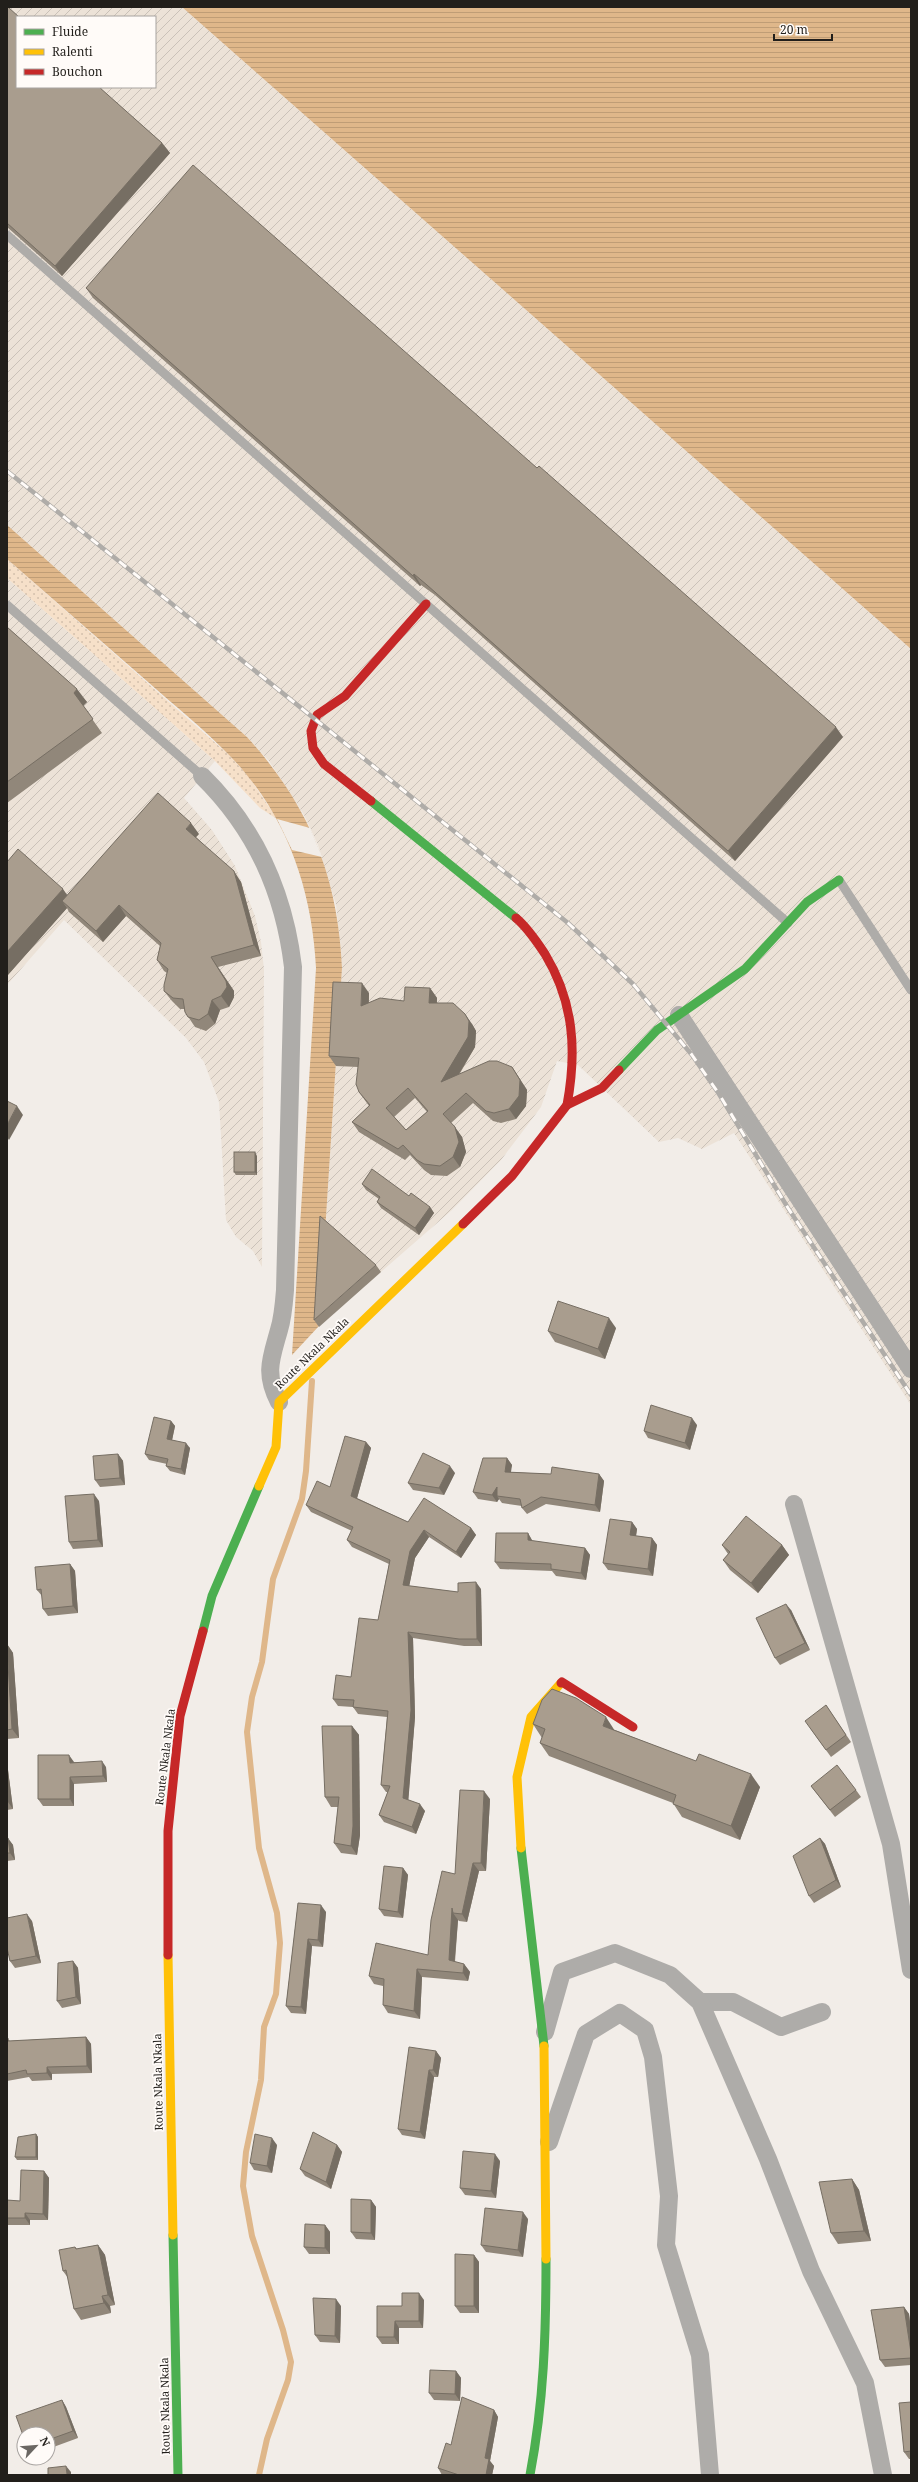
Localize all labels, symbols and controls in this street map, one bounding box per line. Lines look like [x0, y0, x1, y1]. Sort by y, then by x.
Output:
legend [16, 16, 156, 88]
scale bar [774, 16, 832, 42]
text: 20 m [780, 21, 808, 38]
text: Fluide [52, 23, 88, 40]
text: Ralenti [52, 43, 93, 60]
text: Bouchon [52, 63, 103, 80]
street label: Route Nkala Nkala [271, 1313, 352, 1392]
street label: Route Nkala Nkala [151, 1708, 178, 1806]
street label: Route Nkala Nkala [149, 2033, 166, 2131]
street label: Route Nkala Nkala [156, 2357, 173, 2455]
north arrow [16, 2426, 56, 2466]
text: N [37, 2434, 54, 2449]

